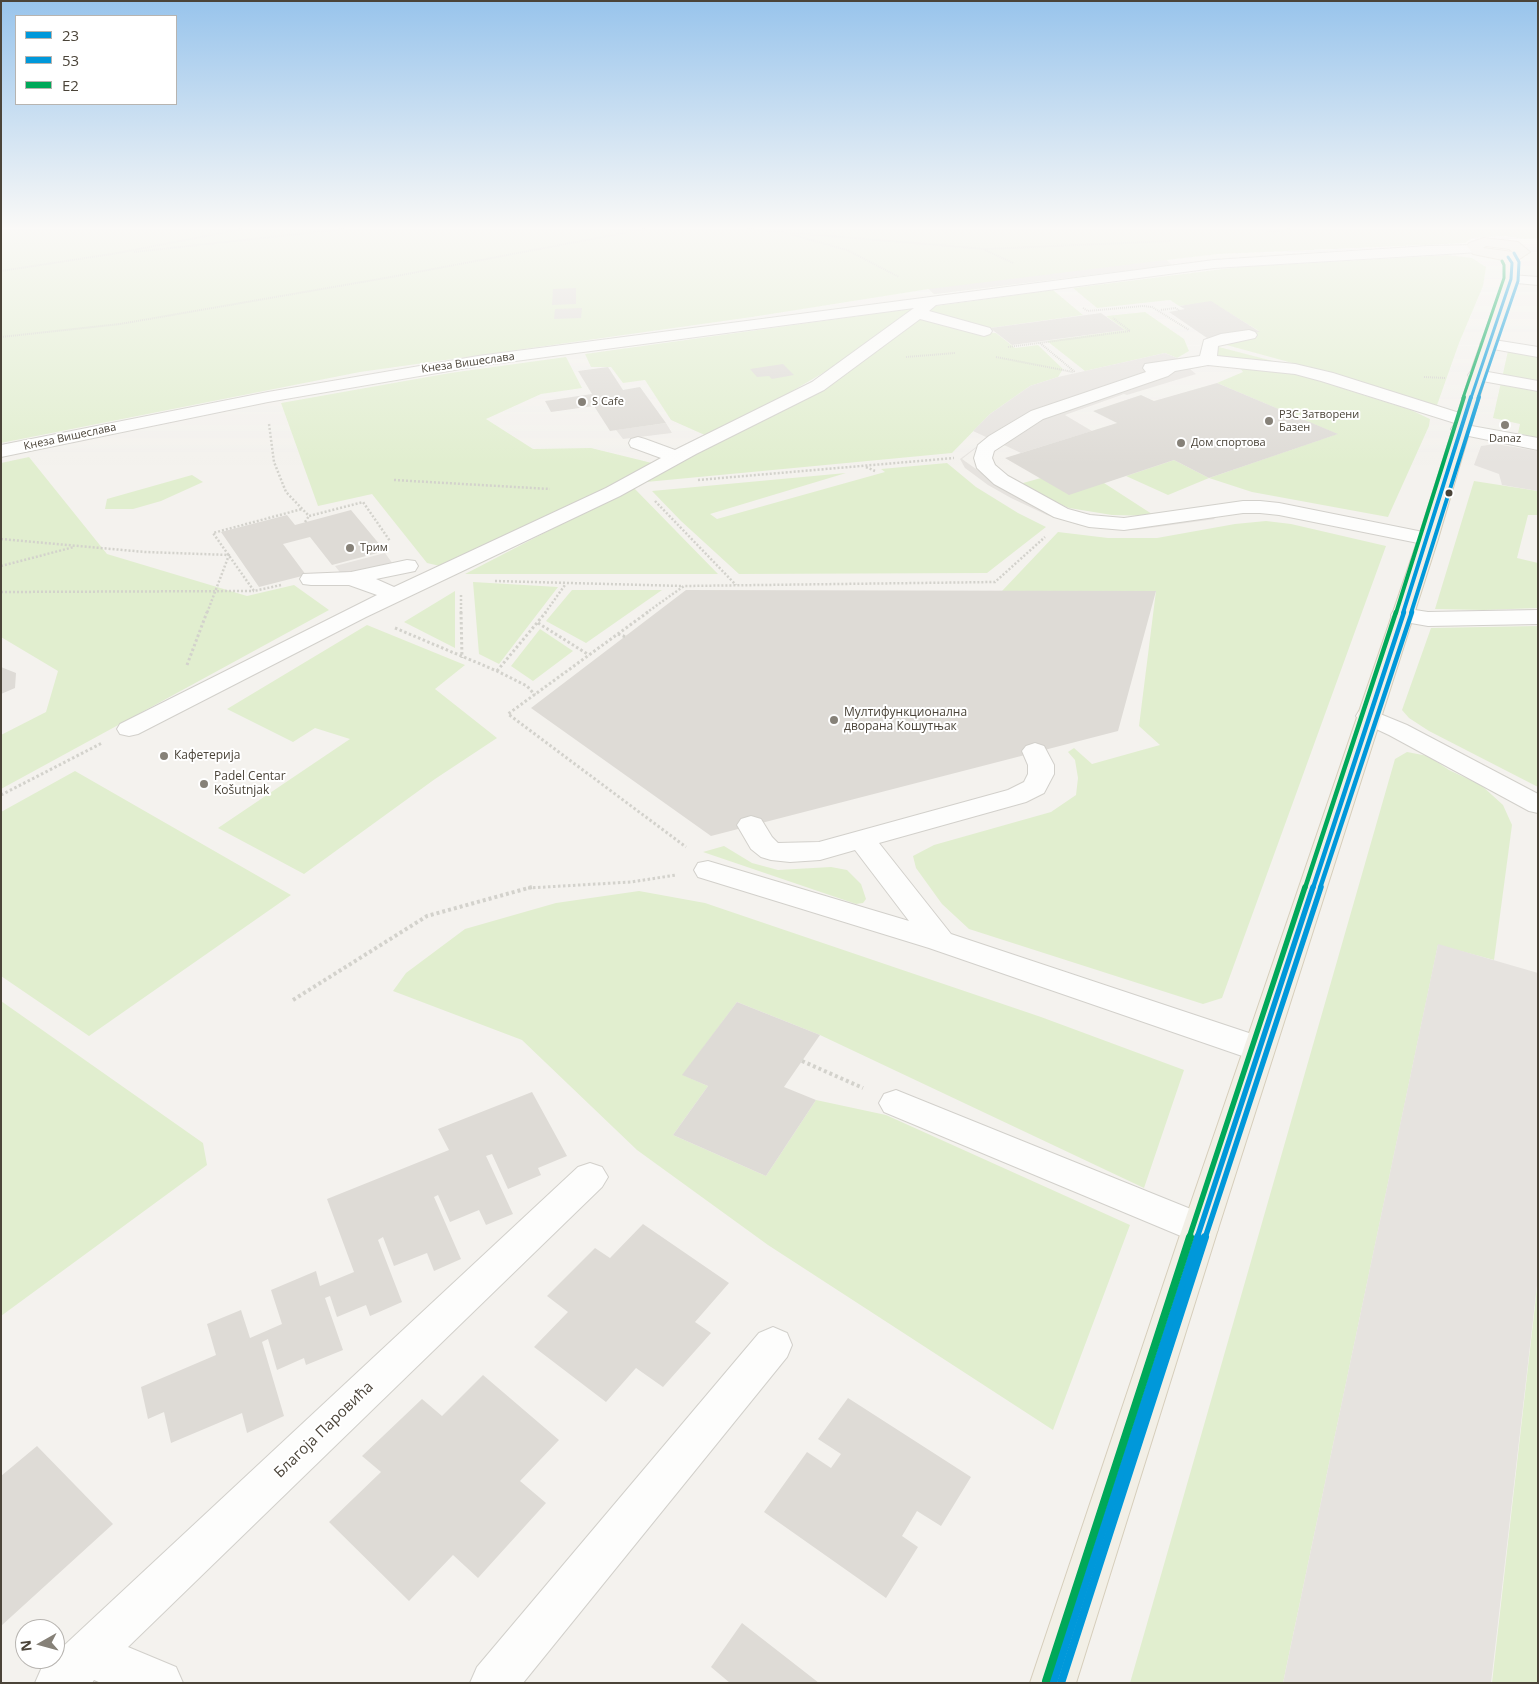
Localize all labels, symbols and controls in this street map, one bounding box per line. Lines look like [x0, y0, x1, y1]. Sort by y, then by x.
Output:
legend [15, 15, 178, 105]
text: 23 [62, 25, 79, 45]
text: 53 [62, 50, 79, 70]
text: E2 [62, 75, 79, 95]
street label: Кнеза Вишеслава [420, 350, 516, 376]
place label: S Cafe [592, 395, 624, 409]
marker: S Cafe [576, 396, 588, 408]
place label: РЗС Затворени Базен [1279, 408, 1359, 434]
marker: РЗС Затворени Базен [1263, 415, 1275, 427]
marker: Danaz [1499, 419, 1511, 431]
street label: Кнеза Вишеслава [23, 421, 117, 453]
place label: Danaz [1489, 432, 1521, 446]
place label: Дом спортова [1191, 436, 1266, 450]
marker: Дом спортова [1175, 437, 1187, 449]
unlabelled marker [1444, 488, 1454, 498]
place label: Трим [360, 541, 388, 555]
marker: Трим [344, 542, 356, 554]
place label: Мултифункционална дворана Кошутњак [844, 706, 967, 734]
marker: Мултифункционална дворана Кошутњак [828, 714, 840, 726]
place label: Кафетерија [174, 749, 240, 763]
marker: Кафетерија [158, 750, 170, 762]
place label: Padel Centar Košutnjak [214, 770, 286, 798]
marker: Padel Centar Košutnjak [198, 778, 210, 790]
street label: Благоја Паровића [271, 1378, 377, 1482]
north arrow [15, 1619, 65, 1669]
text: N [15, 1639, 36, 1653]

